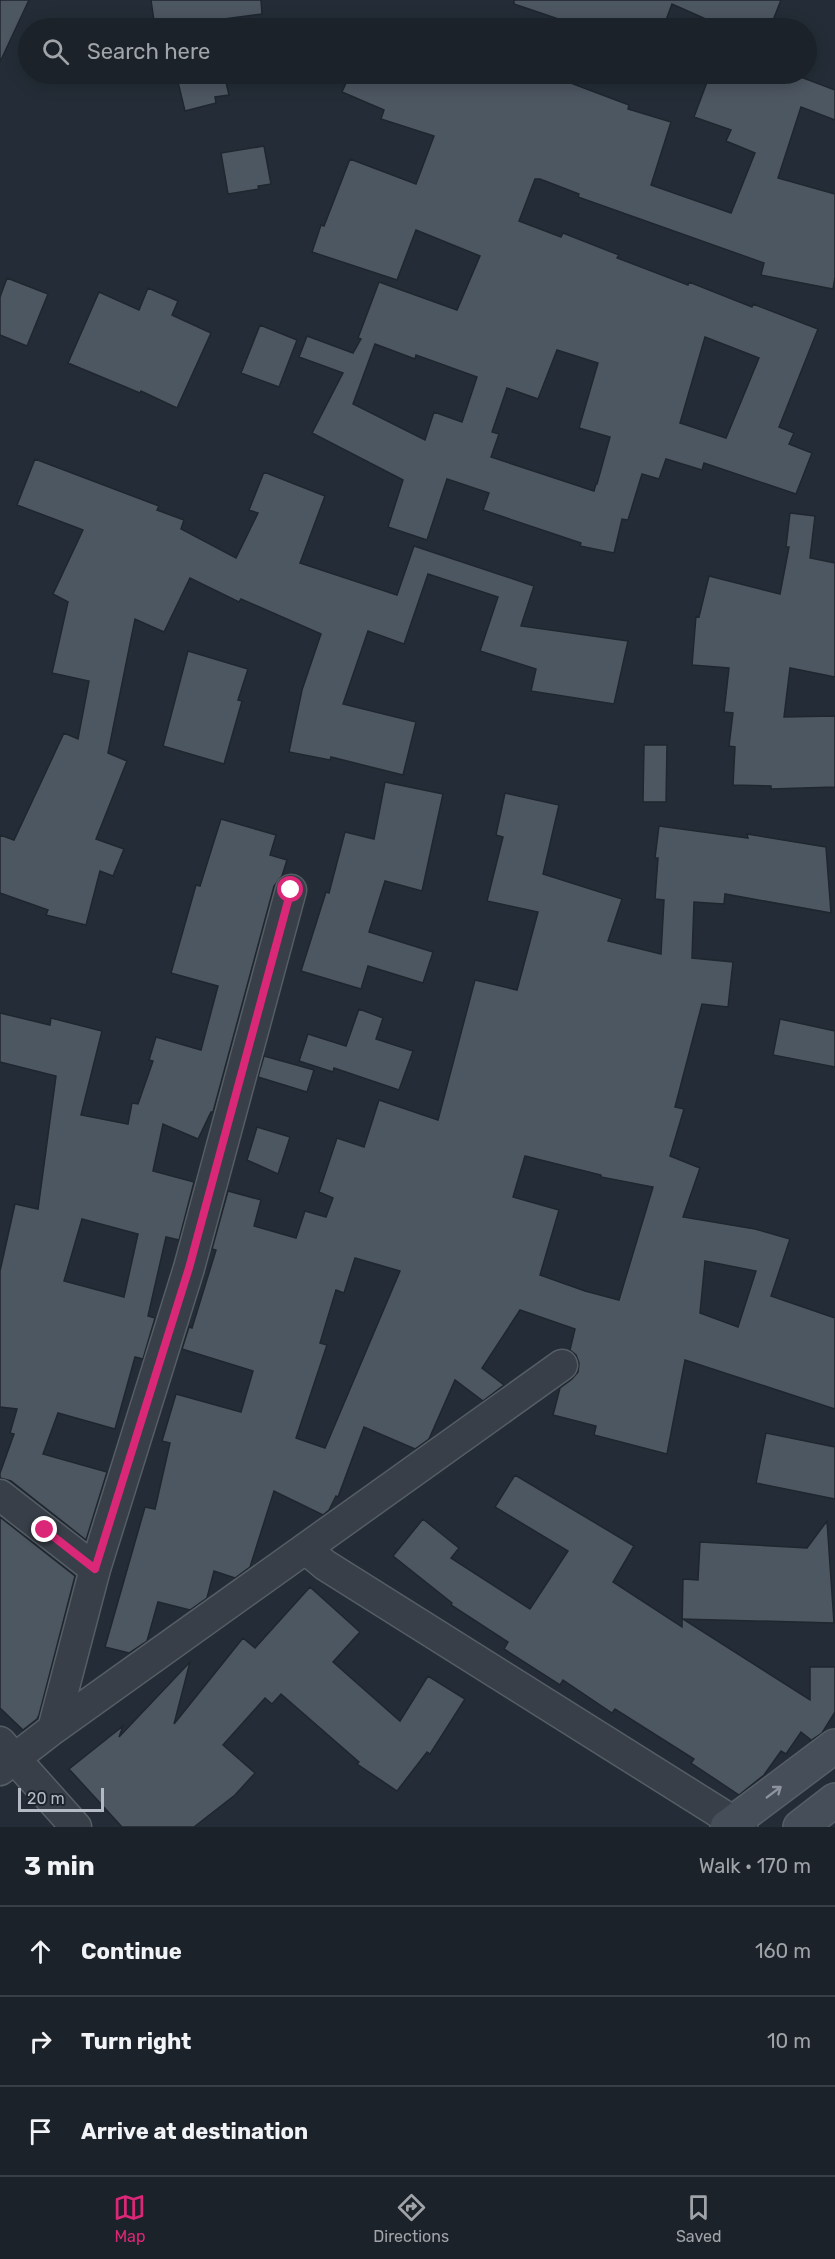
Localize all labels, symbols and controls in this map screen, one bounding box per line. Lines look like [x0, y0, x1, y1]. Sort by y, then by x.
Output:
search box [18, 18, 817, 84]
icon: search [39, 35, 72, 68]
text: Search here [87, 38, 210, 65]
route start [277, 876, 303, 902]
route end [31, 1516, 57, 1542]
scale bar [18, 1785, 104, 1812]
one-way arrow [766, 1786, 782, 1798]
text: 20 m [27, 1789, 65, 1808]
text: 3 min [24, 1851, 95, 1882]
text: Walk · 170 m [699, 1854, 811, 1878]
icon: ahead [24, 1935, 57, 1968]
text: Continue [81, 1938, 182, 1965]
text: 160 m [755, 1939, 811, 1963]
icon: right [24, 2025, 57, 2058]
text: Turn right [81, 2028, 191, 2055]
text: 10 m [767, 2029, 811, 2053]
icon: arrive [24, 2115, 57, 2148]
text: Arrive at destination [81, 2118, 308, 2145]
tab: Map [113, 2191, 146, 2246]
tab: Directions [373, 2191, 449, 2246]
tab: Saved [676, 2191, 722, 2246]

